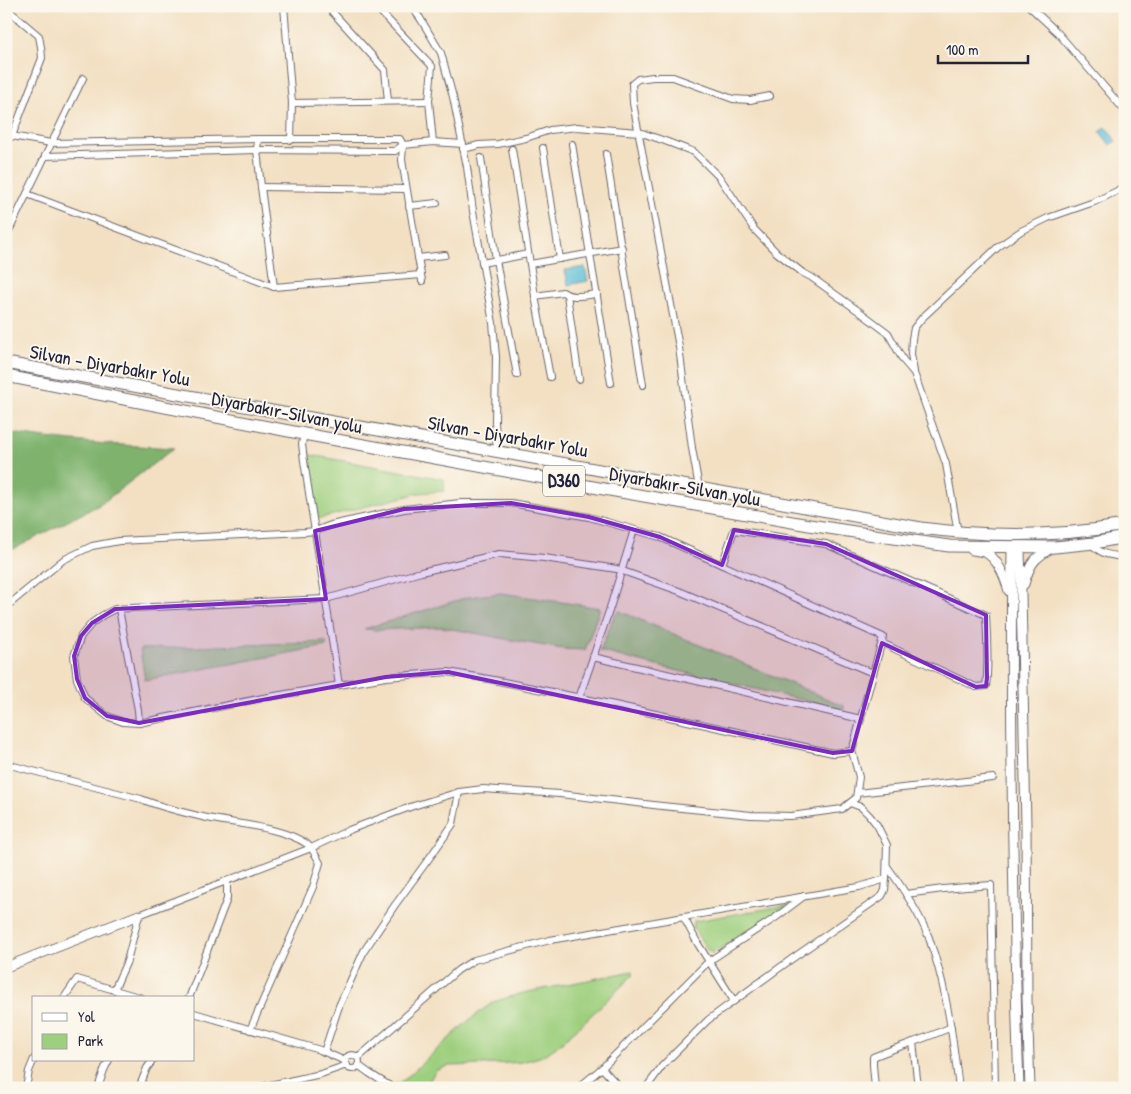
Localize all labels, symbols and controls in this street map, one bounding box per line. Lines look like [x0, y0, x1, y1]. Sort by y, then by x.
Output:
scale bar [938, 32, 1028, 64]
text: 100 m [946, 39, 979, 60]
street label: Silvan - Diyarbakır Yolu [28, 338, 192, 392]
street label: Diyarbakır-Silvan yolu [209, 385, 365, 439]
street label: Silvan - Diyarbakır Yolu [426, 409, 590, 463]
street label: Diyarbakır-Silvan yolu [607, 460, 763, 512]
road number: D360 [543, 466, 585, 496]
legend [32, 996, 195, 1062]
text: Yol [78, 1006, 95, 1027]
text: Park [78, 1030, 103, 1051]

